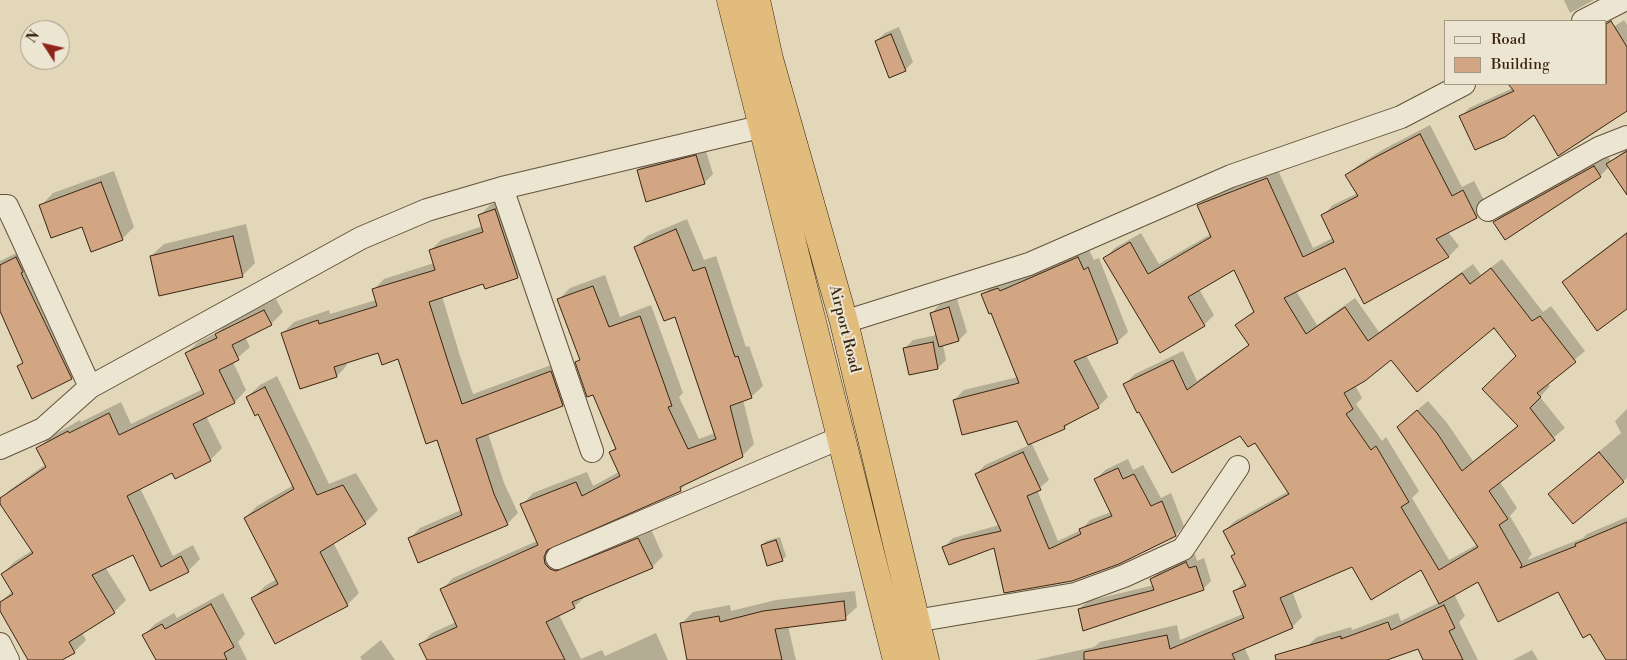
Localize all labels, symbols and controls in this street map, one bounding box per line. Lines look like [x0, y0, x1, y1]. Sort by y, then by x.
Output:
north arrow [20, 20, 70, 70]
legend [1444, 20, 1607, 85]
text: N [23, 27, 44, 47]
text: Road [1491, 30, 1526, 49]
text: Building [1491, 55, 1550, 74]
street label: Airport Road [824, 283, 864, 375]

